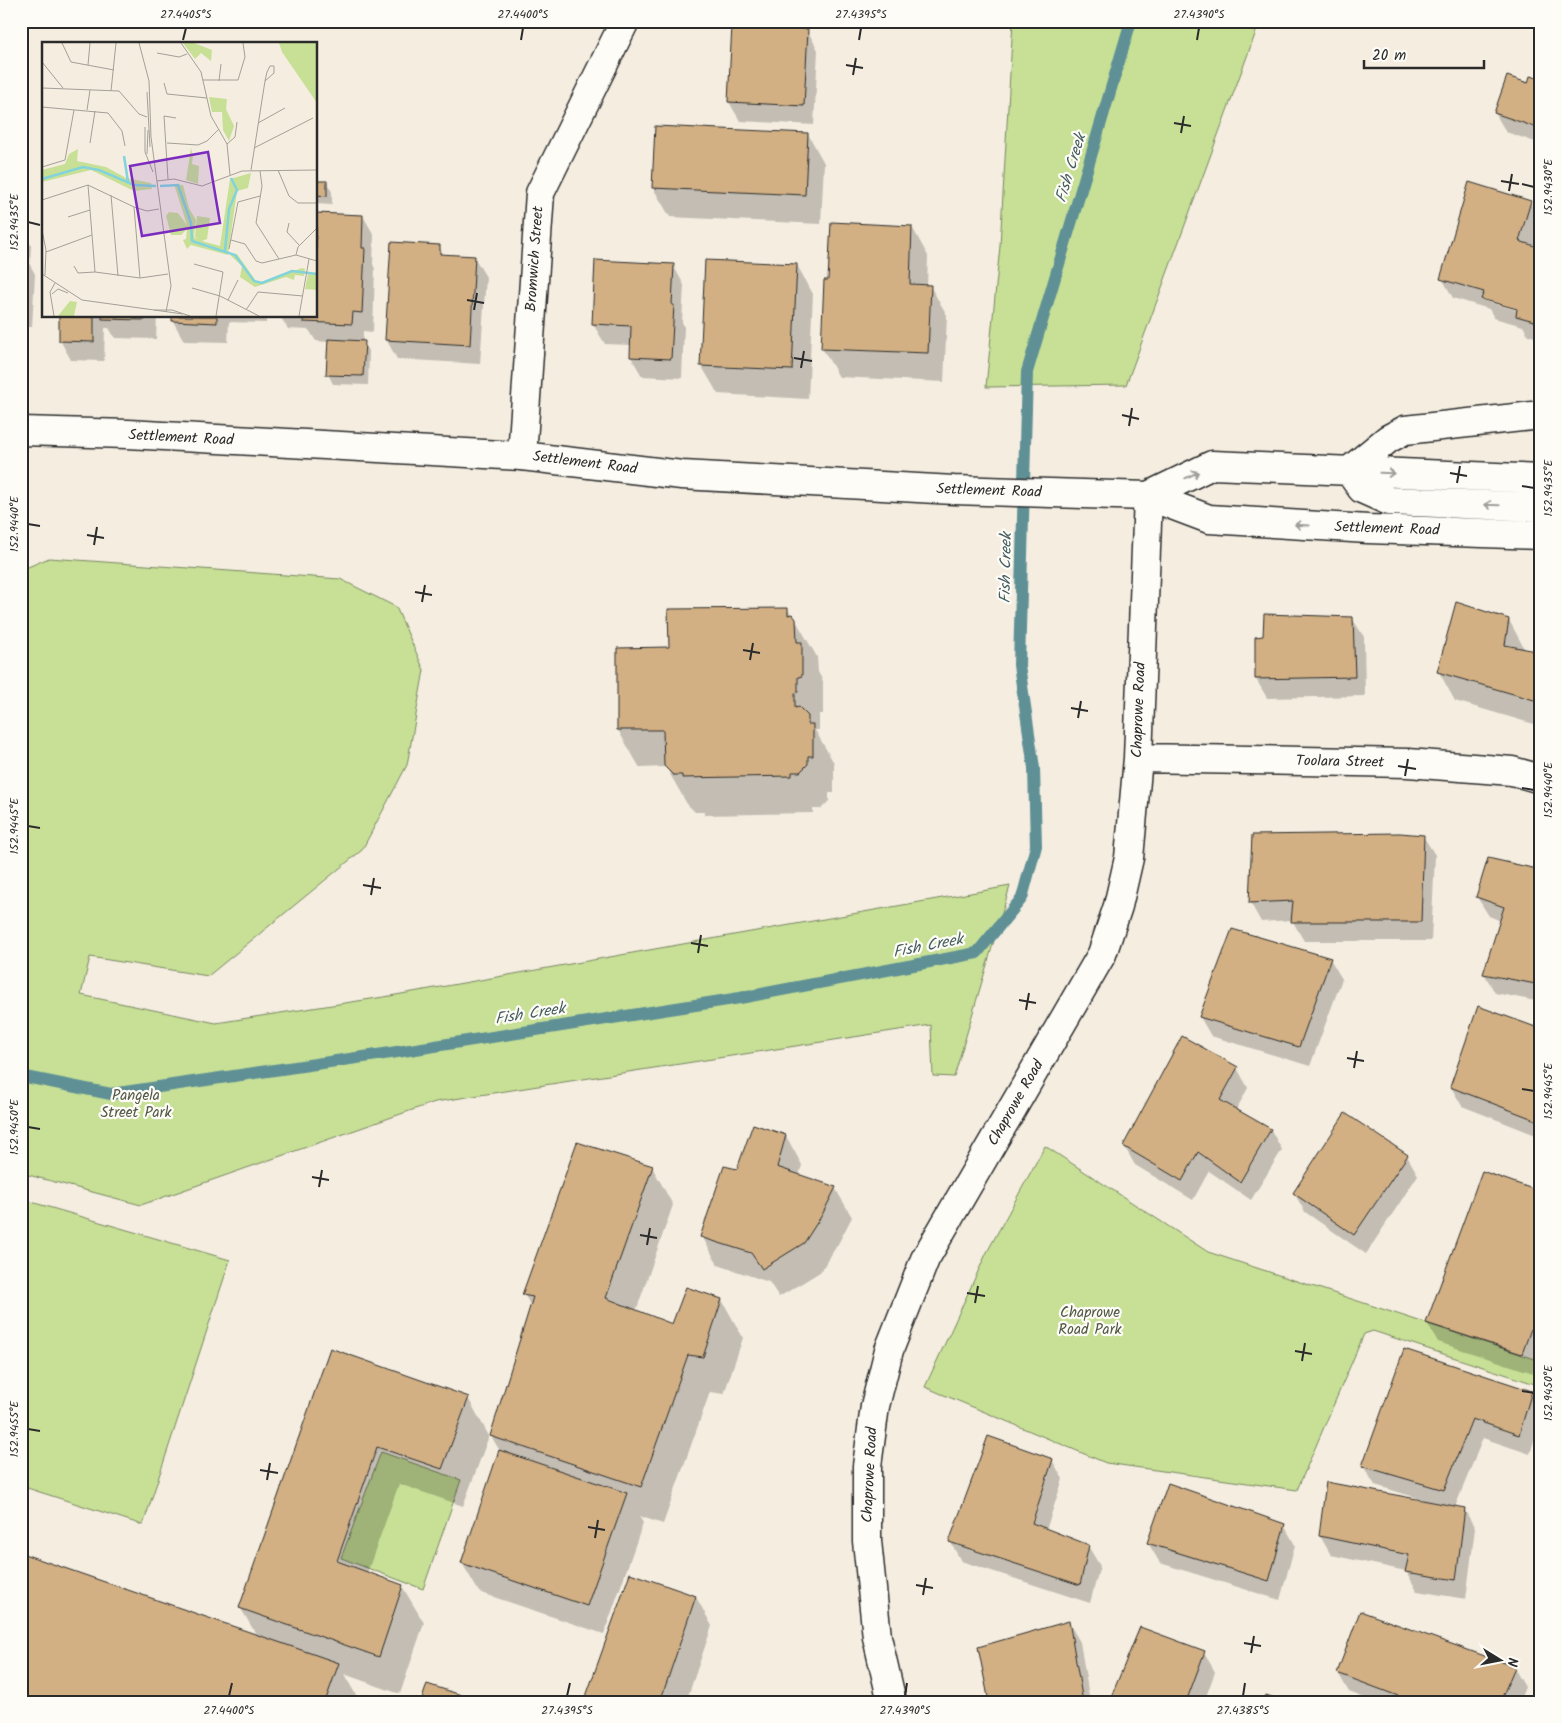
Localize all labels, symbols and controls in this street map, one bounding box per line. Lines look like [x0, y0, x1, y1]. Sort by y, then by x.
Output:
text: 27.4405°S [160, 5, 212, 24]
text: 27.4400°S [497, 5, 549, 24]
text: 27.4395°S [835, 5, 887, 24]
text: 27.4390°S [1173, 5, 1225, 24]
scale bar [1364, 38, 1484, 70]
inset map [42, 42, 318, 318]
text: 20 m [1372, 44, 1406, 68]
water label: Fish Creek [1049, 128, 1094, 205]
text: 152.9430°E [1539, 158, 1558, 215]
text: 152.9435°E [5, 193, 24, 250]
street label: Bromwich Street [519, 205, 551, 313]
street label: Settlement Road [128, 423, 235, 453]
street label: Settlement Road [531, 445, 639, 481]
text: 152.9435°E [1539, 459, 1558, 516]
one-way arrow [1379, 468, 1395, 477]
one-way arrow [1184, 470, 1199, 479]
street label: Settlement Road [936, 477, 1043, 505]
text: 152.9440°E [5, 495, 24, 552]
one-way arrow [1484, 500, 1500, 510]
street label: Settlement Road [1334, 515, 1441, 543]
one-way arrow [1294, 520, 1310, 530]
water label: Fish Creek [993, 530, 1019, 604]
street label: Chaprowe Road [1125, 661, 1153, 758]
street label: Toolara Street [1296, 749, 1385, 775]
text: 152.9440°E [1539, 761, 1558, 818]
text: 152.9445°E [5, 797, 24, 854]
water label: Fish Creek [891, 927, 968, 965]
water label: Fish Creek [493, 996, 569, 1032]
street label: Chaprowe Road [982, 1055, 1051, 1151]
text: 152.9445°E [1539, 1062, 1558, 1119]
park label: Pangela Street Park [100, 1084, 173, 1125]
text: 152.9450°E [5, 1098, 24, 1155]
park label: Chaprowe Road Park [1058, 1301, 1123, 1342]
text: 152.9450°E [1539, 1364, 1558, 1421]
text: 152.9455°E [5, 1400, 24, 1457]
street label: Chaprowe Road [856, 1426, 885, 1524]
north arrow [1474, 1636, 1524, 1686]
text: N [1500, 1656, 1523, 1669]
text: 27.4400°S [203, 1701, 255, 1720]
text: 27.4395°S [541, 1701, 593, 1720]
text: 27.4390°S [879, 1701, 931, 1720]
text: 27.4385°S [1217, 1701, 1270, 1720]

